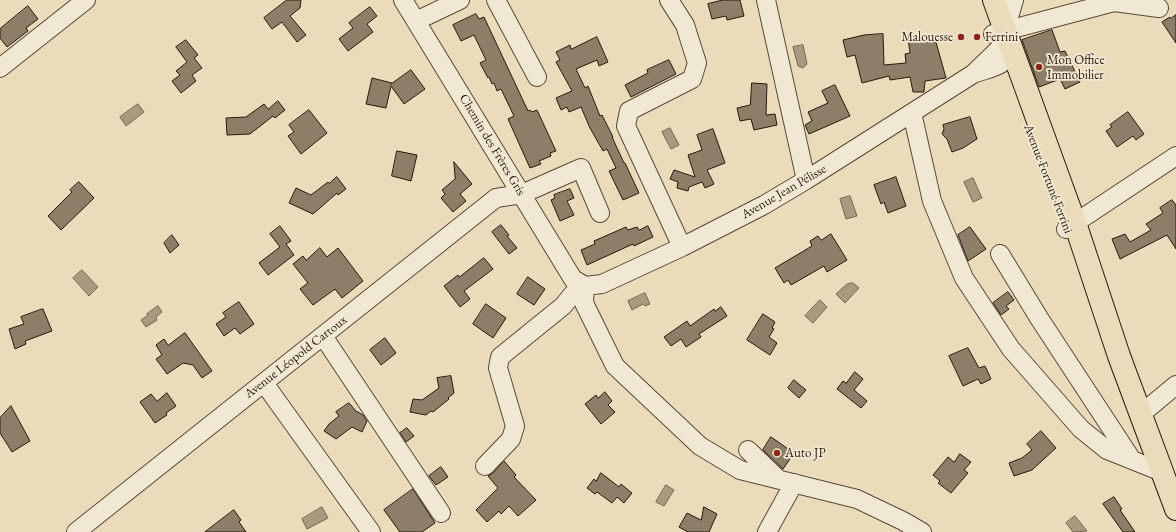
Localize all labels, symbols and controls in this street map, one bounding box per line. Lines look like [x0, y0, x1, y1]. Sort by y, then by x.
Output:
place label: Malouesse [901, 29, 953, 45]
place label: Ferrini [985, 29, 1018, 45]
marker: Malouesse [956, 32, 966, 42]
marker: Ferrini [972, 32, 982, 42]
place label: Mon Office Immobilier [1047, 52, 1104, 83]
marker: Mon Office Immobilier [1034, 62, 1044, 72]
street label: Chemin des Frères Gris [456, 91, 528, 199]
street label: Avenue Fortuné Ferrini [1020, 122, 1076, 236]
street label: Avenue Jean Pélisse [739, 161, 829, 223]
street label: Avenue Léopold Cartoux [242, 312, 350, 402]
place label: Auto JP [785, 445, 826, 461]
marker: Auto JP [772, 448, 782, 458]

